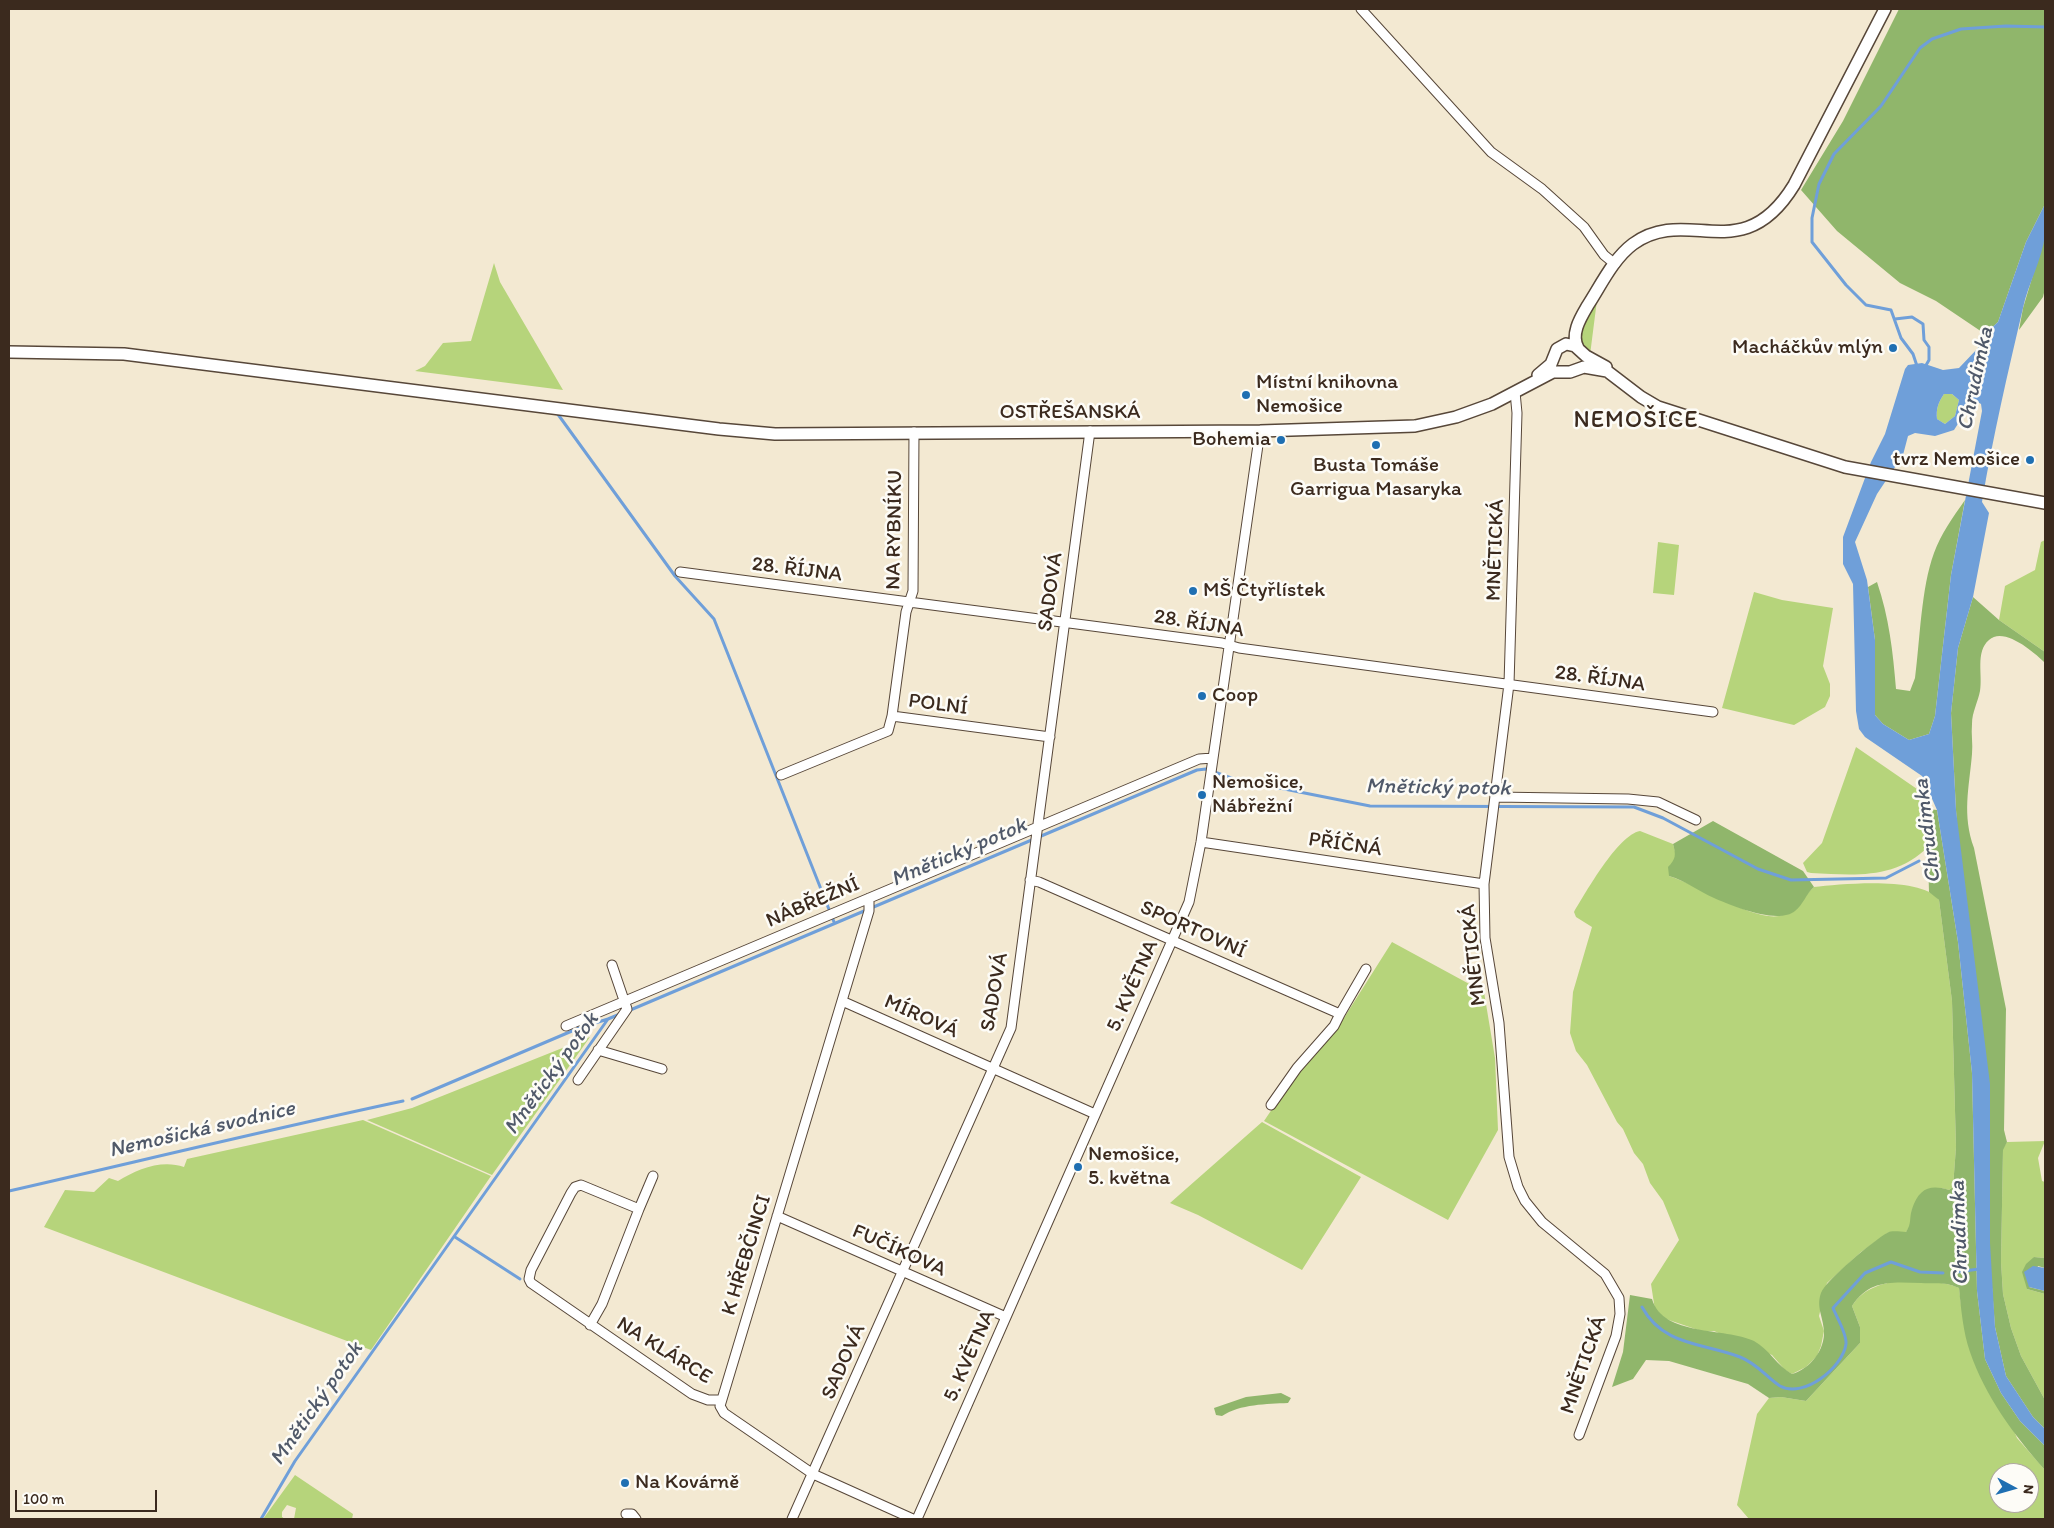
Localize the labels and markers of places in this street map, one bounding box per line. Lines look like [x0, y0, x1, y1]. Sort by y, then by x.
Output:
place label: Macháčkův mlýn [1732, 335, 1883, 361]
marker: Macháčkův mlýn [1887, 342, 1899, 354]
place label: Místní knihovna Nemošice [1256, 370, 1398, 420]
marker: Místní knihovna Nemošice [1240, 389, 1252, 401]
place label: Bohemia [1192, 427, 1271, 453]
marker: Bohemia [1275, 434, 1287, 446]
marker: Busta Tomáše Garrigua Masaryka [1370, 439, 1382, 451]
place label: tvrz Nemošice [1893, 447, 2020, 473]
place label: Busta Tomáše Garrigua Masaryka [1290, 453, 1462, 503]
marker: tvrz Nemošice [2024, 454, 2036, 466]
place label: MŠ Čtyřlístek [1203, 578, 1325, 604]
marker: MŠ Čtyřlístek [1187, 585, 1199, 597]
place label: Coop [1212, 683, 1258, 709]
marker: Coop [1196, 690, 1208, 702]
place label: Nemošice, Nábřežní [1212, 770, 1304, 820]
marker: Nemošice, Nábřežní [1196, 789, 1208, 801]
place label: Nemošice, 5. května [1088, 1142, 1180, 1192]
marker: Nemošice, 5. května [1072, 1161, 1084, 1173]
place label: Na Kovárně [635, 1470, 739, 1496]
marker: Na Kovárně [619, 1477, 631, 1489]

